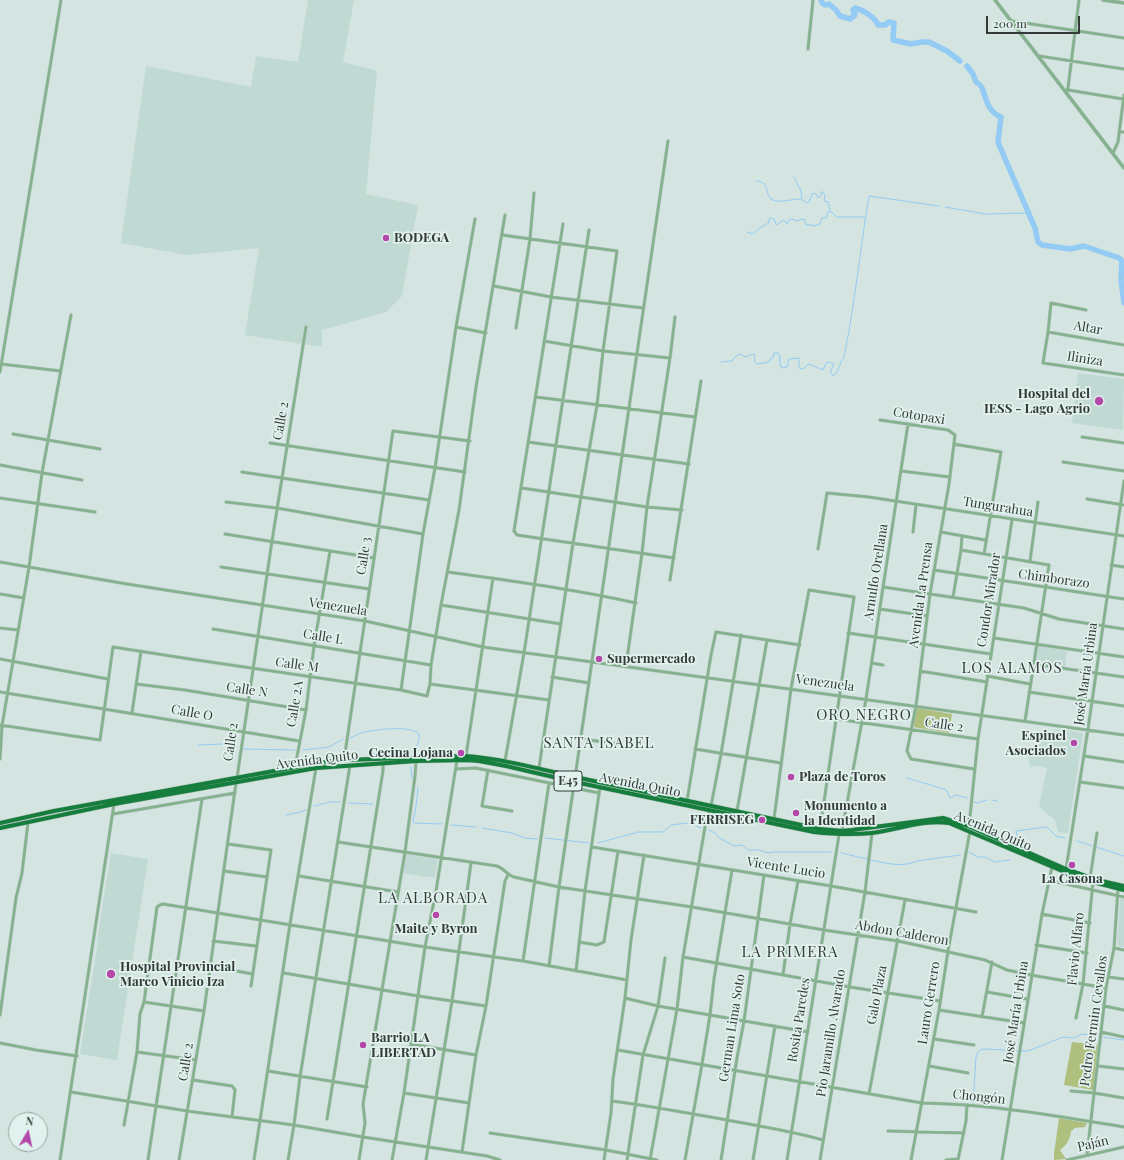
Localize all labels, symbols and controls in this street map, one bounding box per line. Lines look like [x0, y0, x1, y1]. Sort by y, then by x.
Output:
scale bar [988, 8, 1082, 34]
text: 200 m [993, 15, 1027, 31]
place label: BODEGA [394, 230, 449, 246]
marker: BODEGA [381, 233, 391, 243]
street label: Altar [1072, 318, 1104, 338]
street label: Iliniza [1066, 348, 1104, 370]
place label: Hospital del IESS - Lago Agrio [984, 386, 1090, 417]
marker: Hospital del IESS - Lago Agrio [1093, 395, 1105, 407]
street label: Calle 2 [270, 401, 292, 441]
street label: Cotopaxi [892, 404, 946, 428]
street label: Tungurahua [962, 494, 1034, 520]
street label: Arnulfo Orellana [861, 523, 891, 621]
street label: Calle 3 [353, 536, 375, 576]
street label: Avenida La Prensa [906, 541, 936, 649]
street label: Condor Mirador [974, 552, 1004, 648]
street label: Chimborazo [1017, 566, 1091, 592]
street label: Venezuela [308, 595, 368, 619]
street label: José María Urbina [1071, 622, 1101, 726]
street label: Calle L [302, 626, 344, 648]
place label: Supermercado [607, 651, 695, 667]
street label: Calle M [274, 654, 320, 676]
marker: Supermercado [594, 654, 604, 664]
district label: LOS ALAMOS [961, 659, 1063, 677]
street label: Venezuela [795, 671, 855, 695]
street label: Calle N [225, 679, 269, 701]
street label: Calle 2A [284, 680, 306, 728]
street label: Calle O [170, 702, 214, 724]
district label: ORO NEGRO [816, 706, 912, 724]
street label: Calle 2 [924, 715, 964, 735]
street label: Calle 2 [221, 722, 241, 762]
place label: Espinel Asociados [1006, 728, 1066, 759]
district label: SANTA ISABEL [543, 734, 655, 752]
marker: Espinel Asociados [1069, 738, 1079, 748]
place label: Cecina Lojana [368, 745, 453, 761]
street label: Avenida Quito [275, 747, 359, 773]
marker: Cecina Lojana [456, 748, 466, 758]
street label: Avenida Quito [598, 769, 682, 801]
place label: Plaza de Toros [799, 769, 886, 785]
road number: E45 [554, 771, 582, 791]
marker: Plaza de Toros [786, 772, 796, 782]
place label: Monumento a la Identidad [804, 798, 887, 829]
marker: Monumento a la Identidad [791, 808, 801, 818]
street label: Avenida Quito [952, 808, 1034, 854]
place label: FERRISEG [690, 812, 754, 828]
marker: FERRISEG [757, 815, 767, 825]
street label: Vicente Lucio [746, 854, 826, 882]
marker: La Casona [1067, 860, 1077, 870]
place label: La Casona [1041, 871, 1103, 887]
district label: LA ALBORADA [378, 889, 488, 907]
marker: Maite y Byron [431, 910, 441, 920]
street label: Flavio Alfaro [1064, 912, 1088, 986]
street label: Abdon Calderon [854, 917, 950, 949]
place label: Maite y Byron [394, 921, 478, 937]
district label: LA PRIMERA [742, 943, 838, 961]
street label: Pedro Fermin Cevallos [1077, 955, 1111, 1087]
place label: Hospital Provincial Marco Vinicio Iza [120, 959, 235, 990]
street label: Lauro Gerrero [915, 960, 943, 1046]
street label: José María Urbina [1000, 960, 1032, 1064]
street label: Galo Plaza [864, 964, 890, 1026]
marker: Hospital Provincial Marco Vinicio Iza [105, 968, 117, 980]
street label: Pío Jaramillo Alvarado [813, 968, 849, 1098]
street label: German Lima Soto [716, 973, 748, 1083]
street label: Rosita Paredes [785, 977, 813, 1063]
place label: Barrio LA LIBERTAD [371, 1030, 436, 1061]
marker: Barrio LA LIBERTAD [358, 1040, 368, 1050]
street label: Calle 2 [175, 1042, 197, 1082]
street label: Chongón [952, 1086, 1006, 1108]
north arrow [8, 1112, 48, 1152]
text: N [25, 1113, 35, 1129]
street label: Paján [1076, 1133, 1110, 1155]

